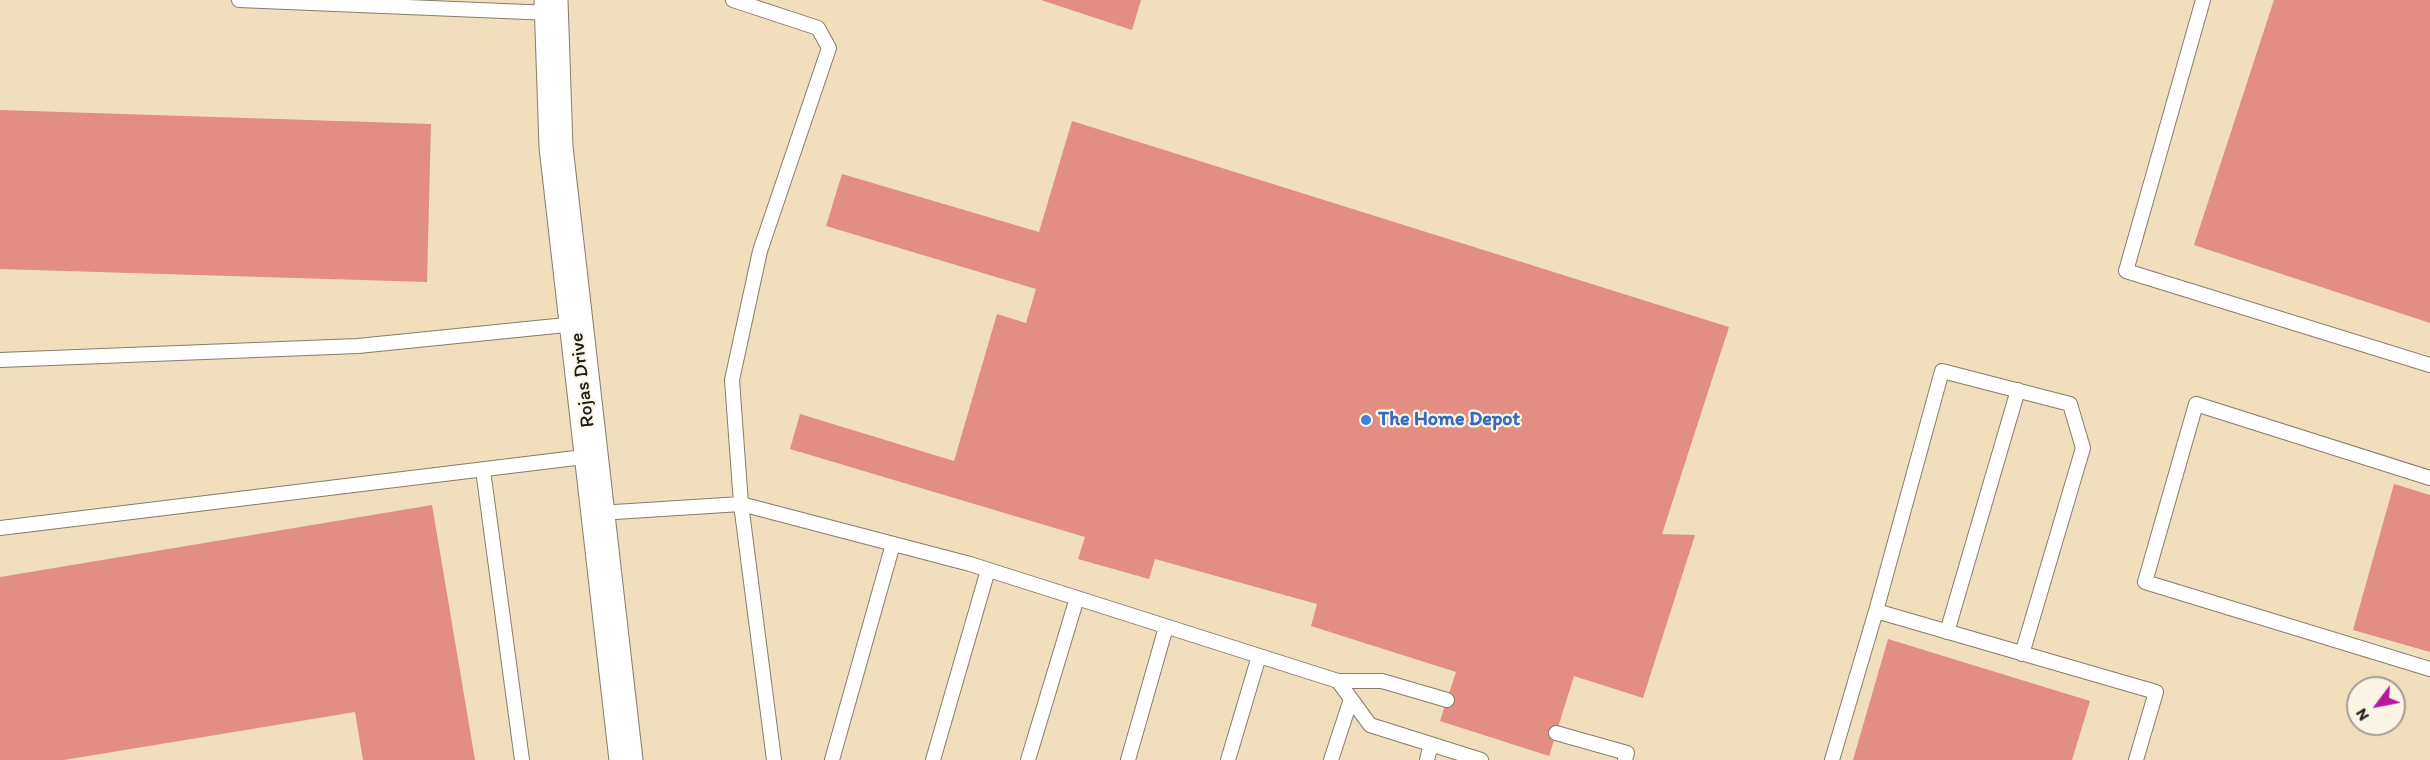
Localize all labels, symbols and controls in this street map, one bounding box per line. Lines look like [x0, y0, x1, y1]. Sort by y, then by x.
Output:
street label: Rojas Drive [565, 331, 601, 429]
place label: The Home Depot [1378, 408, 1520, 432]
marker: The Home Depot [1359, 413, 1373, 427]
north arrow [2346, 676, 2406, 736]
text: N [2351, 705, 2373, 724]

